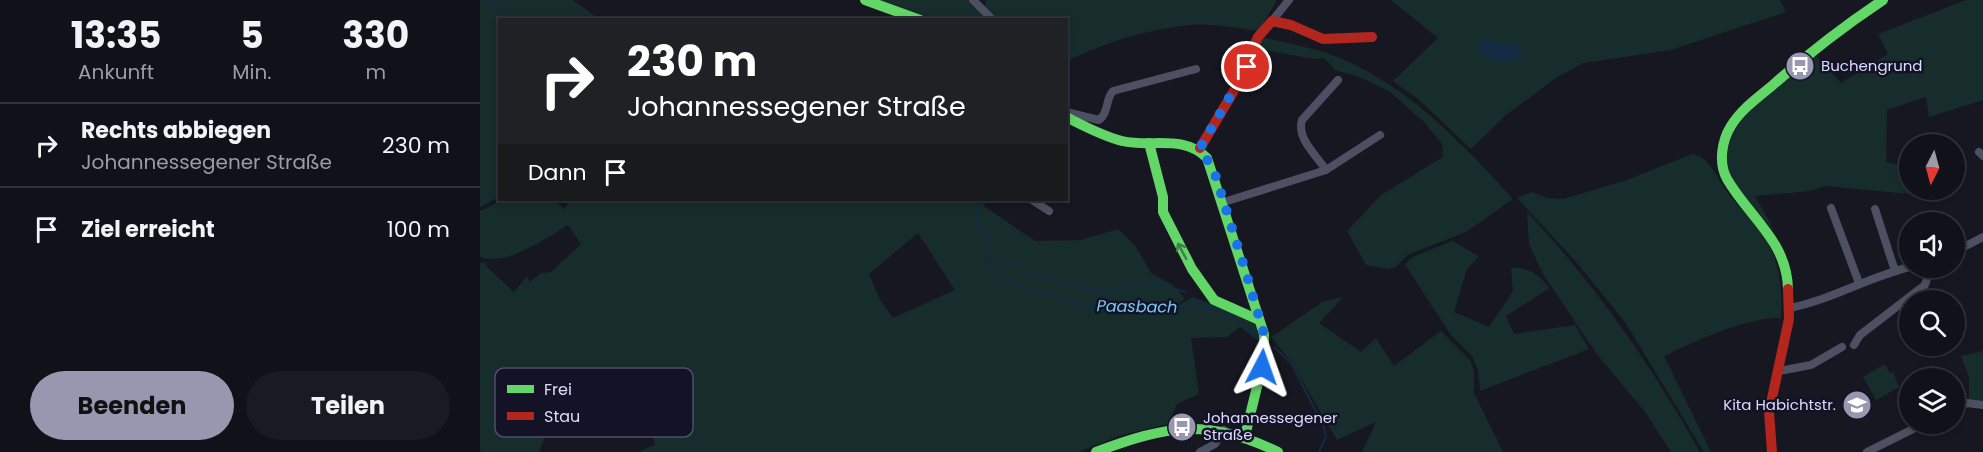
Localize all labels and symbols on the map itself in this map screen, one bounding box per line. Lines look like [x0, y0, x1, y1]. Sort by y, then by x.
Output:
pin [1221, 41, 1272, 92]
bus stop icon: Buchengrund [1784, 50, 1816, 82]
place label: Buchengrund [1821, 55, 1922, 76]
north arrow [1899, 134, 1965, 200]
one-way arrow [1176, 243, 1188, 260]
water label: Paasbach [1096, 294, 1178, 319]
position arrow [1230, 335, 1294, 399]
legend [495, 368, 693, 437]
text: Frei [544, 378, 572, 401]
school or university icon: Kita Habichtstr. [1841, 389, 1873, 421]
place label: Kita Habichtstr. [1723, 394, 1836, 415]
text: Stau [544, 405, 580, 428]
place label: Johannessegener Straße [1203, 407, 1338, 445]
bus stop icon: Johannessegener Straße [1166, 411, 1198, 443]

